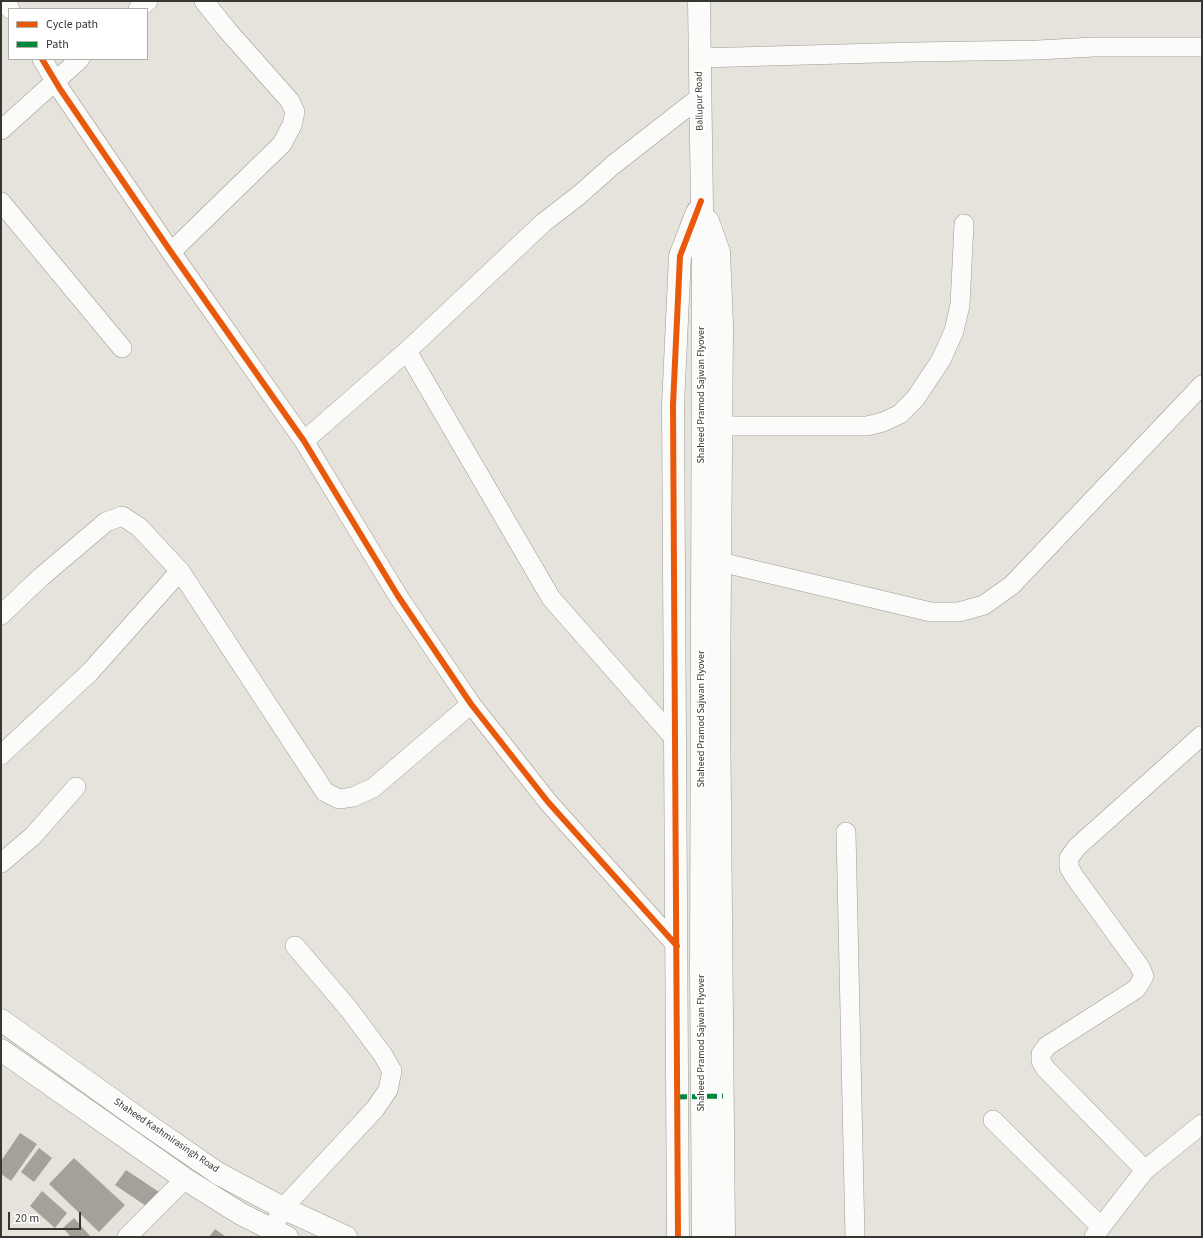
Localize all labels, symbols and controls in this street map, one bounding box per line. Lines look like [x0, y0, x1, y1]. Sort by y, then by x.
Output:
legend [8, 8, 148, 60]
text: Cycle path [46, 16, 98, 33]
text: Path [46, 36, 69, 53]
street label: Ballupur Road [693, 71, 707, 131]
street label: Shaheed Pramod Sajwan Flyover [696, 327, 708, 463]
street label: Shaheed Pramod Sajwan Flyover [696, 651, 708, 787]
street label: Shaheed Pramod Sajwan Flyover [696, 975, 708, 1111]
street label: Shaheed Kashmirasingh Road [111, 1096, 221, 1176]
scale bar [10, 1204, 83, 1230]
text: 20 m [15, 1210, 39, 1227]

